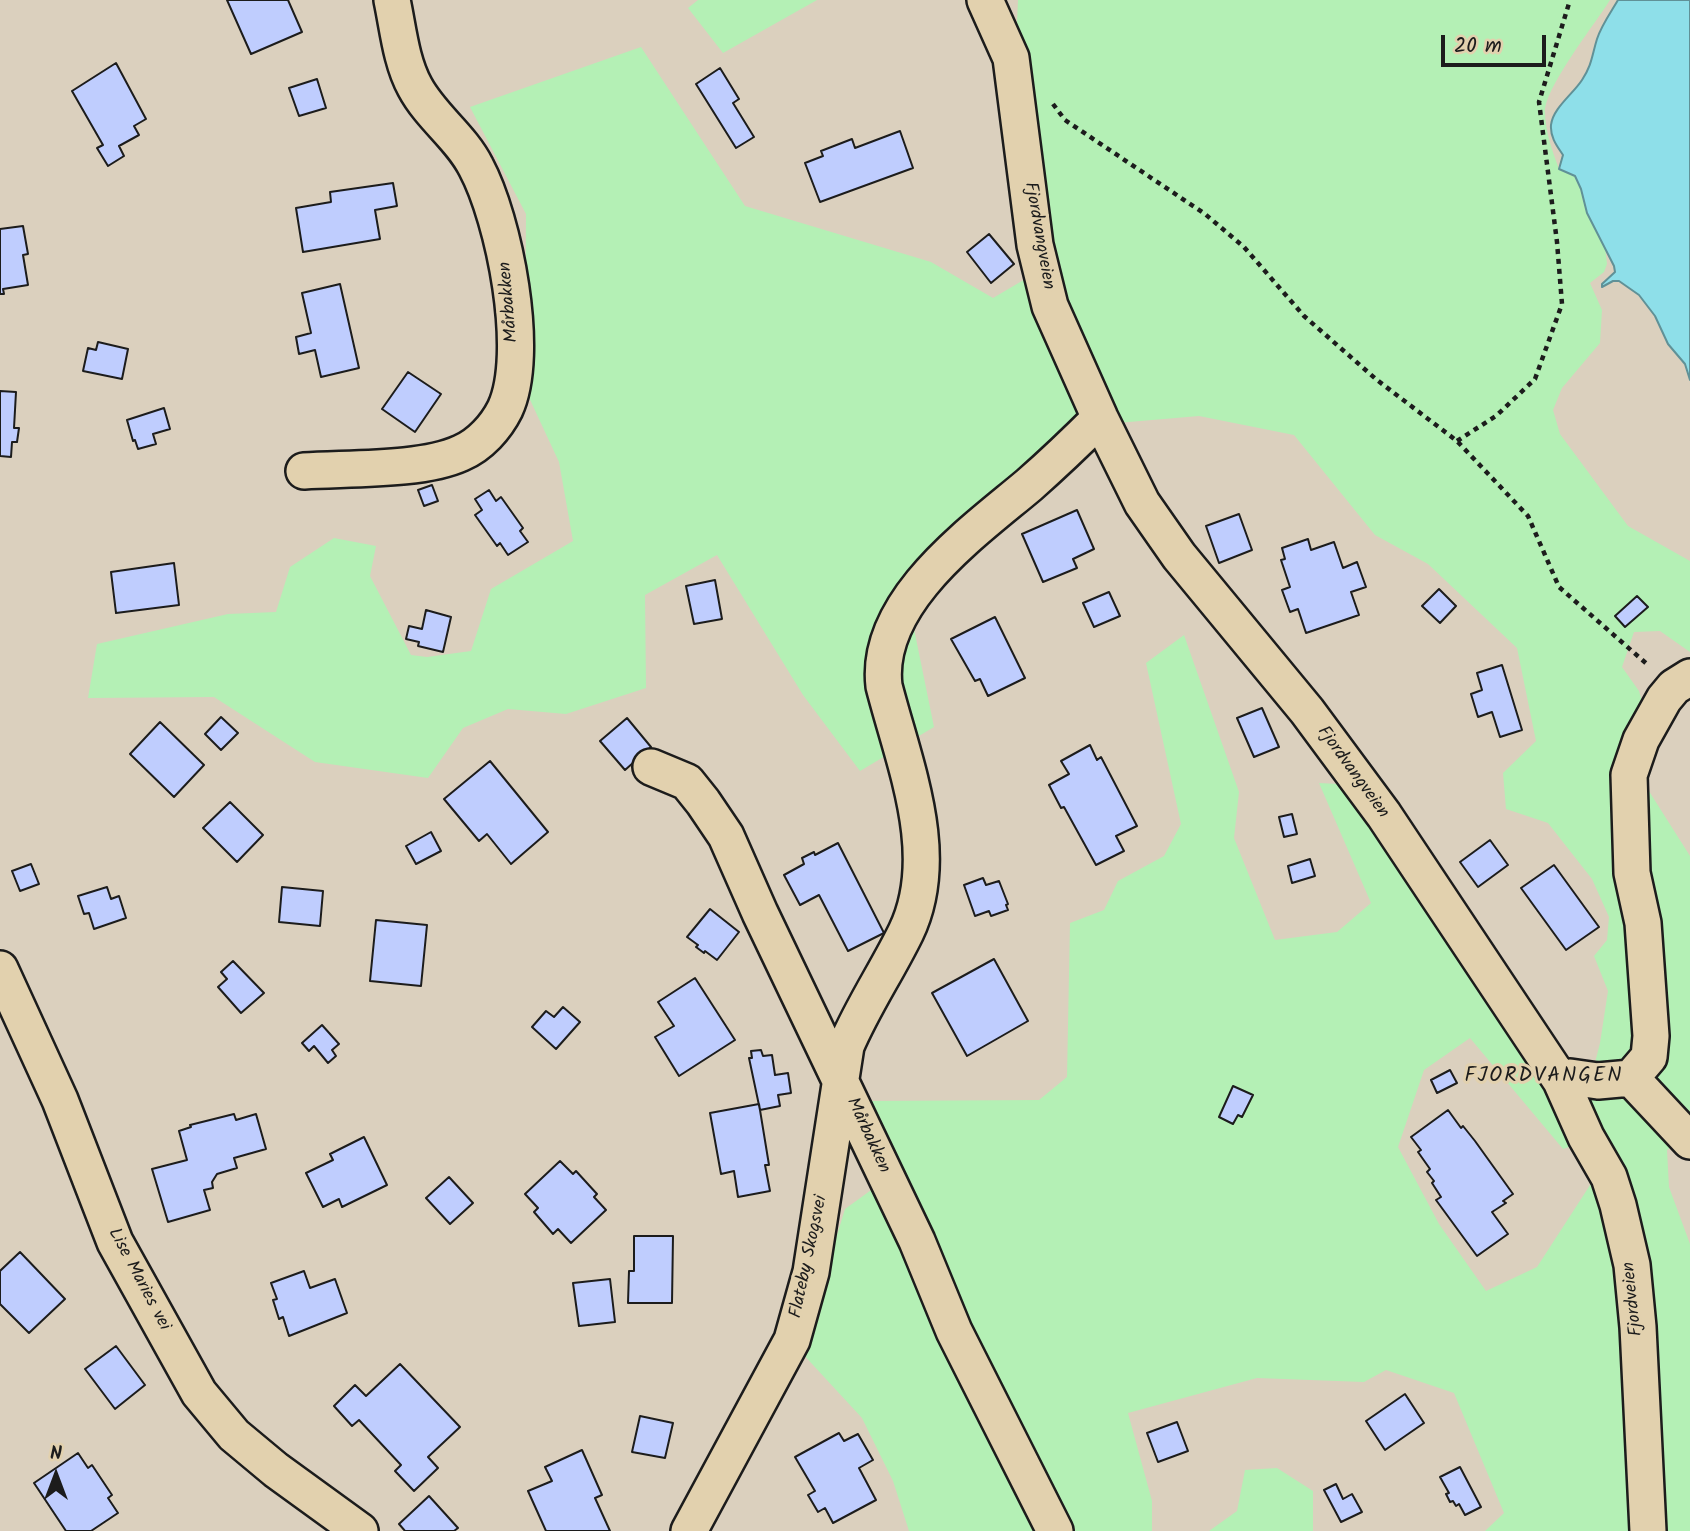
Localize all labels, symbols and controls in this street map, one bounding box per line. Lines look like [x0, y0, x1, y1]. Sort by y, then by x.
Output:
scale bar [1445, 21, 1550, 65]
text: 20 m [1454, 30, 1502, 63]
street label: Fjordvangveien [1018, 180, 1058, 292]
street label: Mårbakken [496, 261, 524, 343]
street label: Fjordvangveien [1311, 723, 1393, 823]
district label: FJORDVANGEN [1466, 1064, 1622, 1090]
street label: Mårbakken [840, 1095, 894, 1177]
street label: Flateby Skogsvei [786, 1194, 834, 1320]
street label: Lise Maries vei [102, 1225, 174, 1335]
street label: Fjordveien [1619, 1261, 1649, 1337]
text: N [50, 1439, 62, 1469]
north arrow [21, 1440, 91, 1510]

